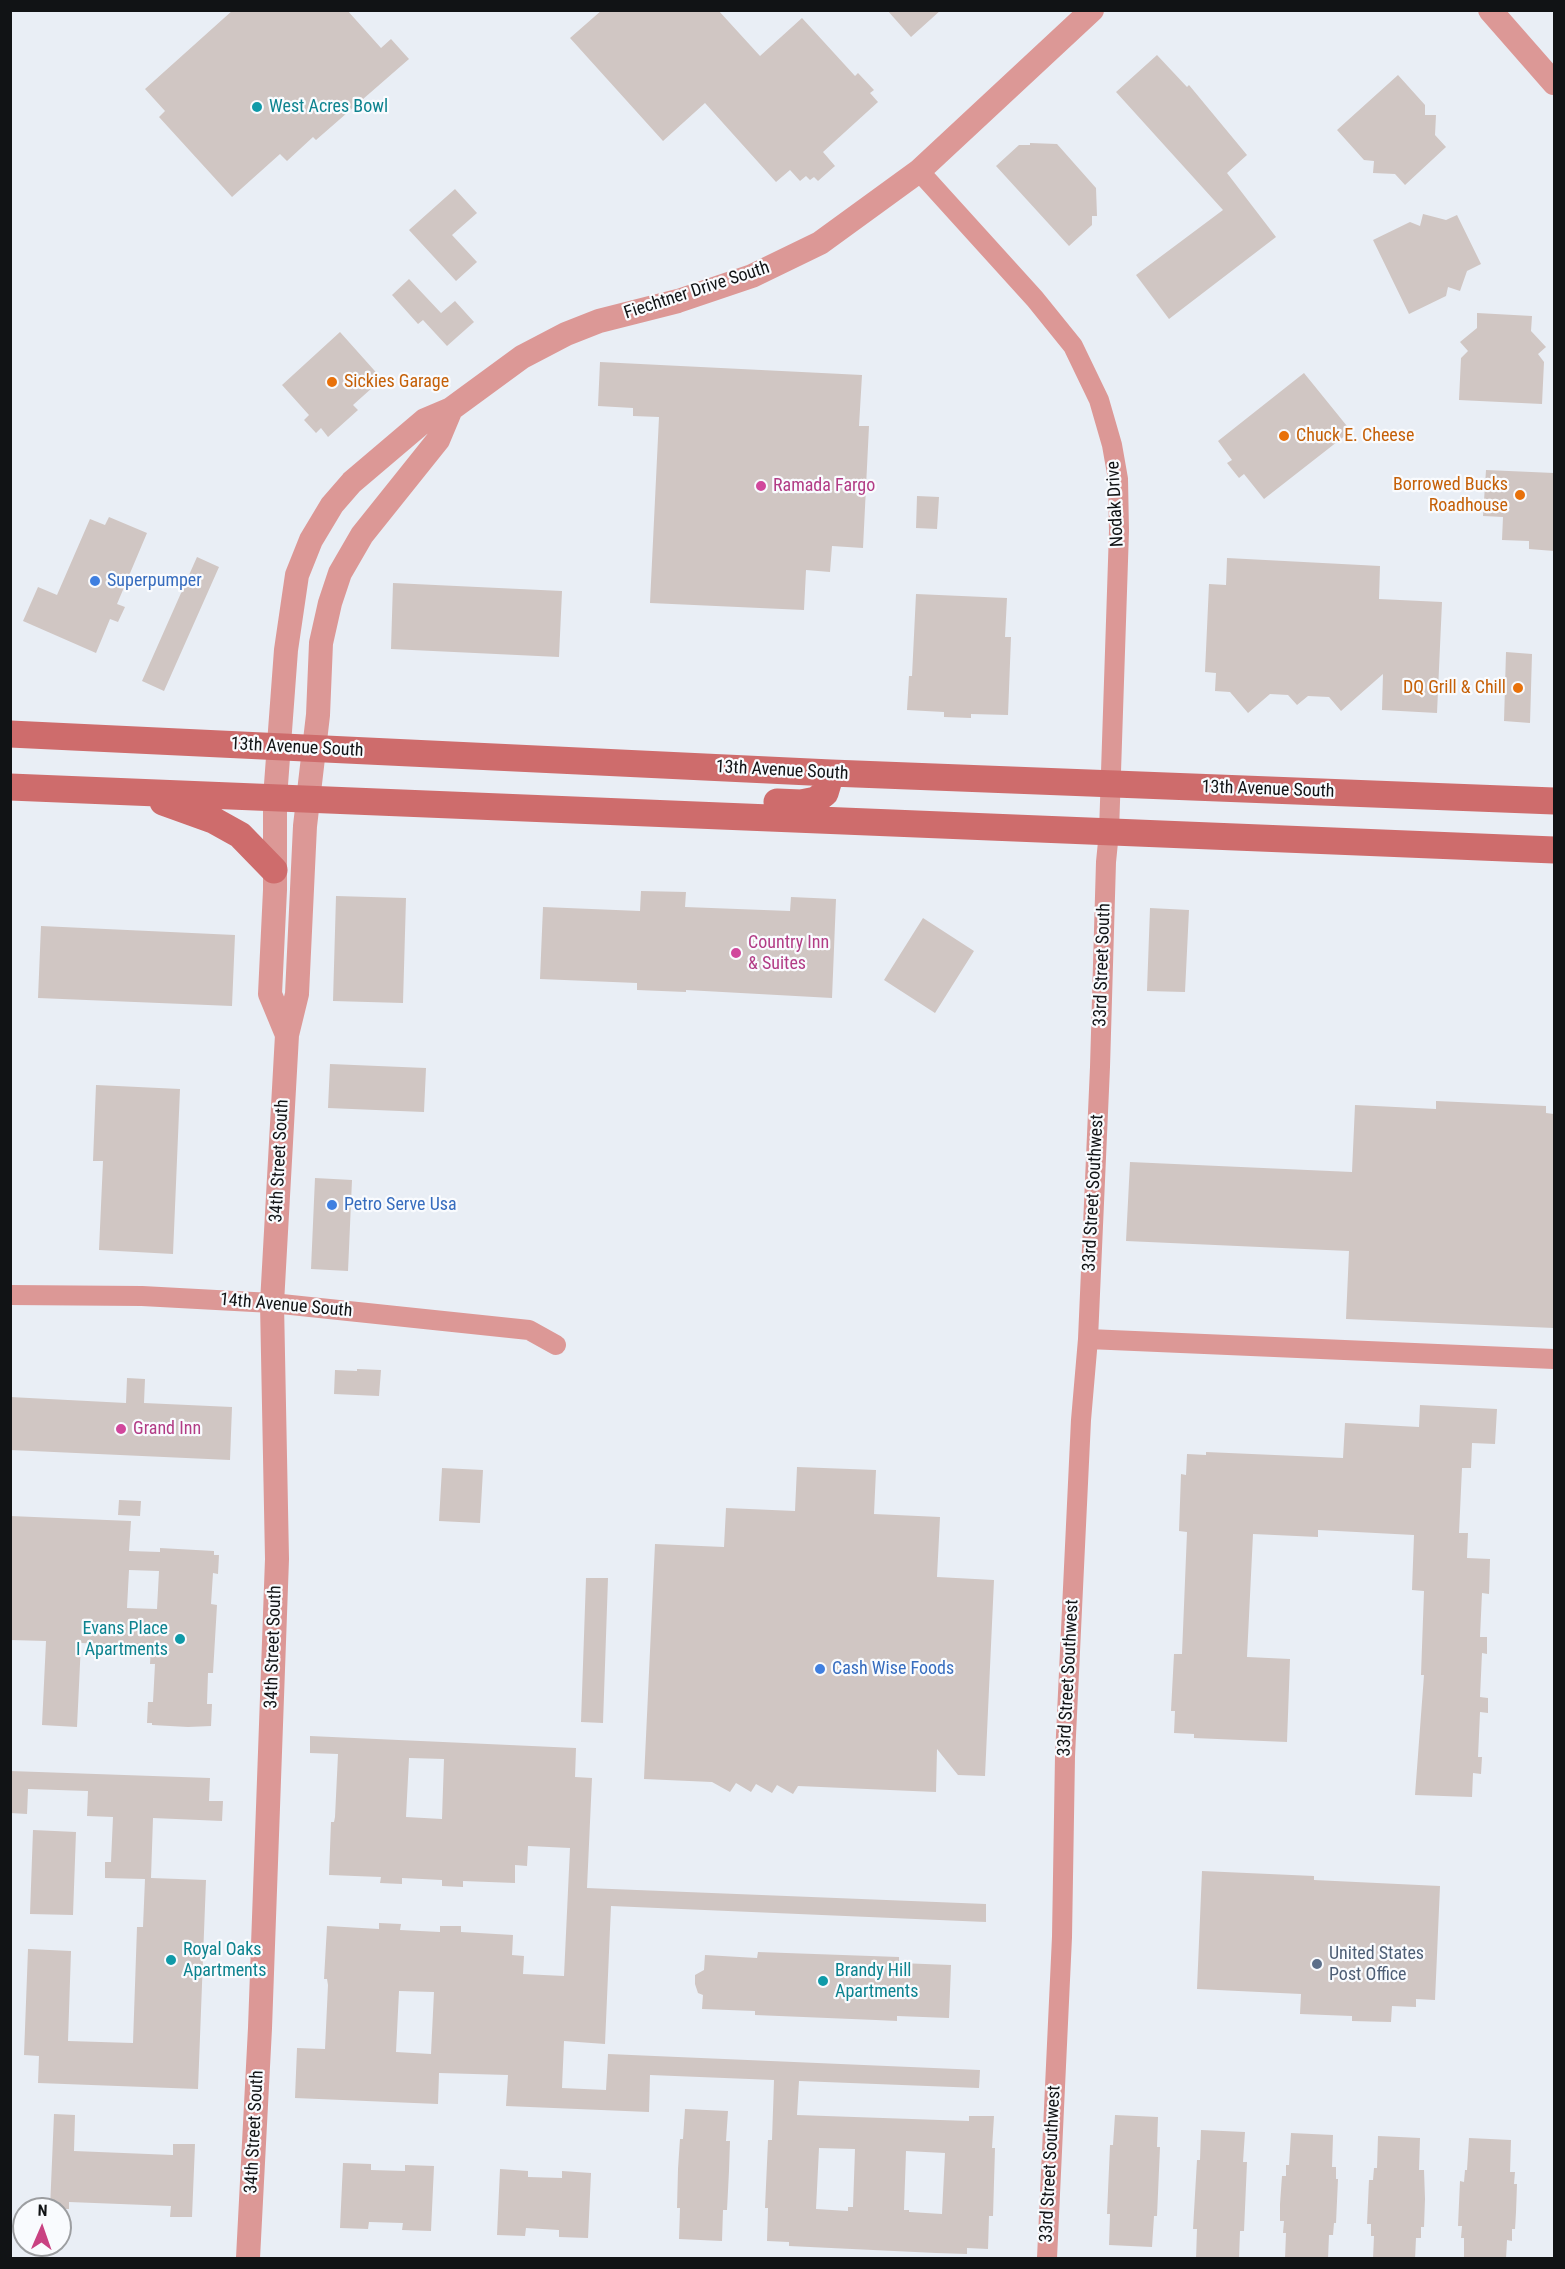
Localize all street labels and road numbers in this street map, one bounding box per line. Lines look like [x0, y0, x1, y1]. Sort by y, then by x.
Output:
street label: Fiechtner Drive South [622, 257, 772, 325]
street label: Nodak Drive [1103, 461, 1129, 547]
street label: 13th Avenue South [230, 734, 364, 762]
street label: 13th Avenue South [715, 757, 849, 785]
street label: 13th Avenue South [1201, 777, 1335, 803]
street label: 33rd Street South [1090, 903, 1116, 1027]
street label: 34th Street South [266, 1099, 294, 1223]
street label: 33rd Street Southwest [1079, 1114, 1109, 1272]
street label: 14th Avenue South [219, 1289, 353, 1323]
street label: 34th Street South [261, 1585, 287, 1709]
street label: 33rd Street Southwest [1054, 1599, 1084, 1757]
street label: 34th Street South [241, 2070, 269, 2194]
street label: 33rd Street Southwest [1036, 2085, 1066, 2243]

